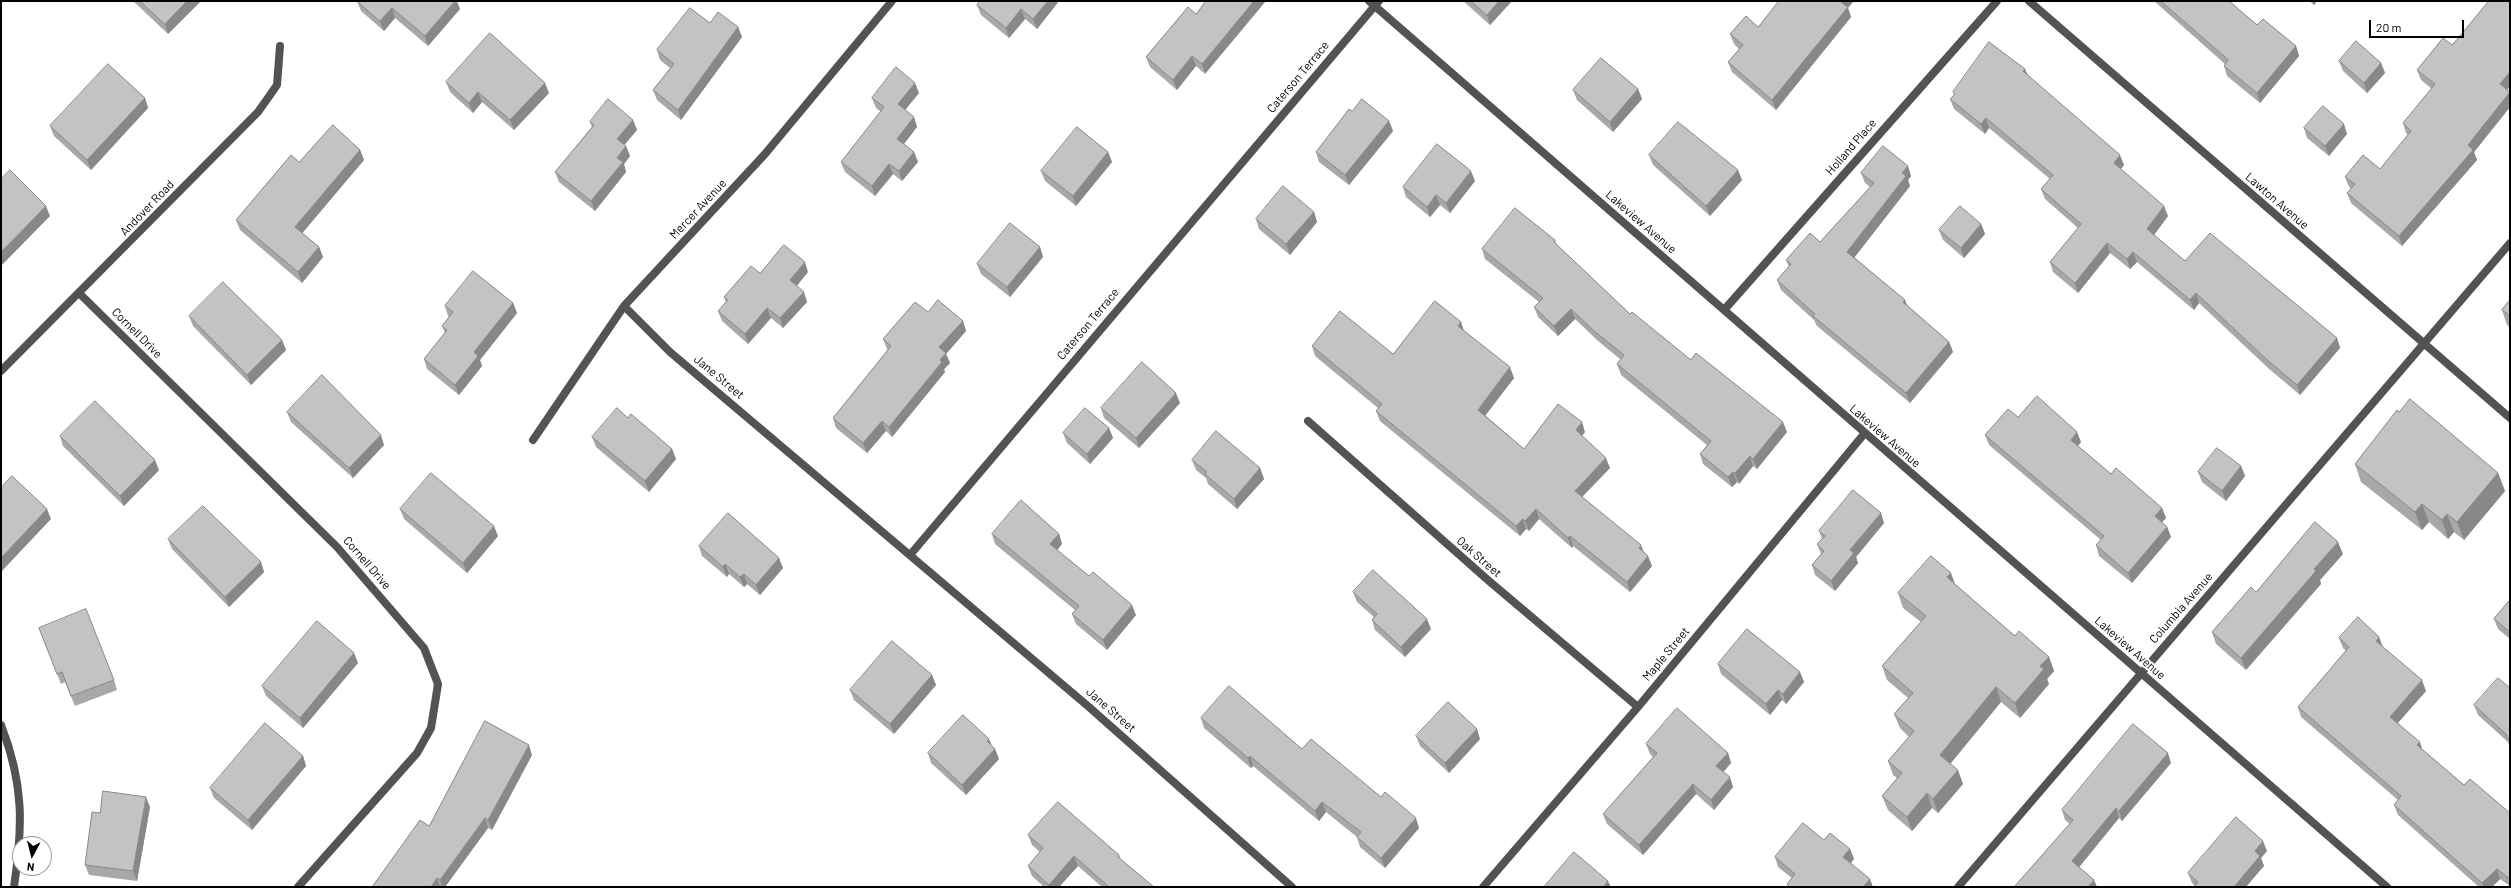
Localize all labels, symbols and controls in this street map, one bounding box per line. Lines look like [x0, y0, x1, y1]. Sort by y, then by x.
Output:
scale bar [2371, 12, 2466, 38]
text: 20 m [2376, 20, 2402, 34]
street label: Caterson Terrace [1264, 38, 1332, 116]
street label: Holland Place [1823, 116, 1879, 178]
street label: Lawton Avenue [2242, 170, 2312, 232]
street label: Mercer Avenue [667, 176, 729, 242]
street label: Andover Road [117, 177, 177, 239]
street label: Lakeview Avenue [1603, 187, 1679, 257]
street label: Caterson Terrace [1054, 285, 1122, 363]
street label: Cornell Drive [109, 305, 165, 361]
street label: Jane Street [691, 352, 747, 402]
street label: Lakeview Avenue [1847, 401, 1923, 471]
street label: Cornell Drive [340, 534, 394, 592]
street label: Oak Street [1454, 534, 1504, 580]
street label: Columbia Avenue [2146, 570, 2216, 646]
street label: Lakeview Avenue [2092, 613, 2168, 683]
street label: Maple Street [1639, 624, 1693, 684]
street label: Jane Street [1083, 685, 1139, 735]
north arrow [12, 836, 52, 876]
text: N [26, 861, 35, 874]

